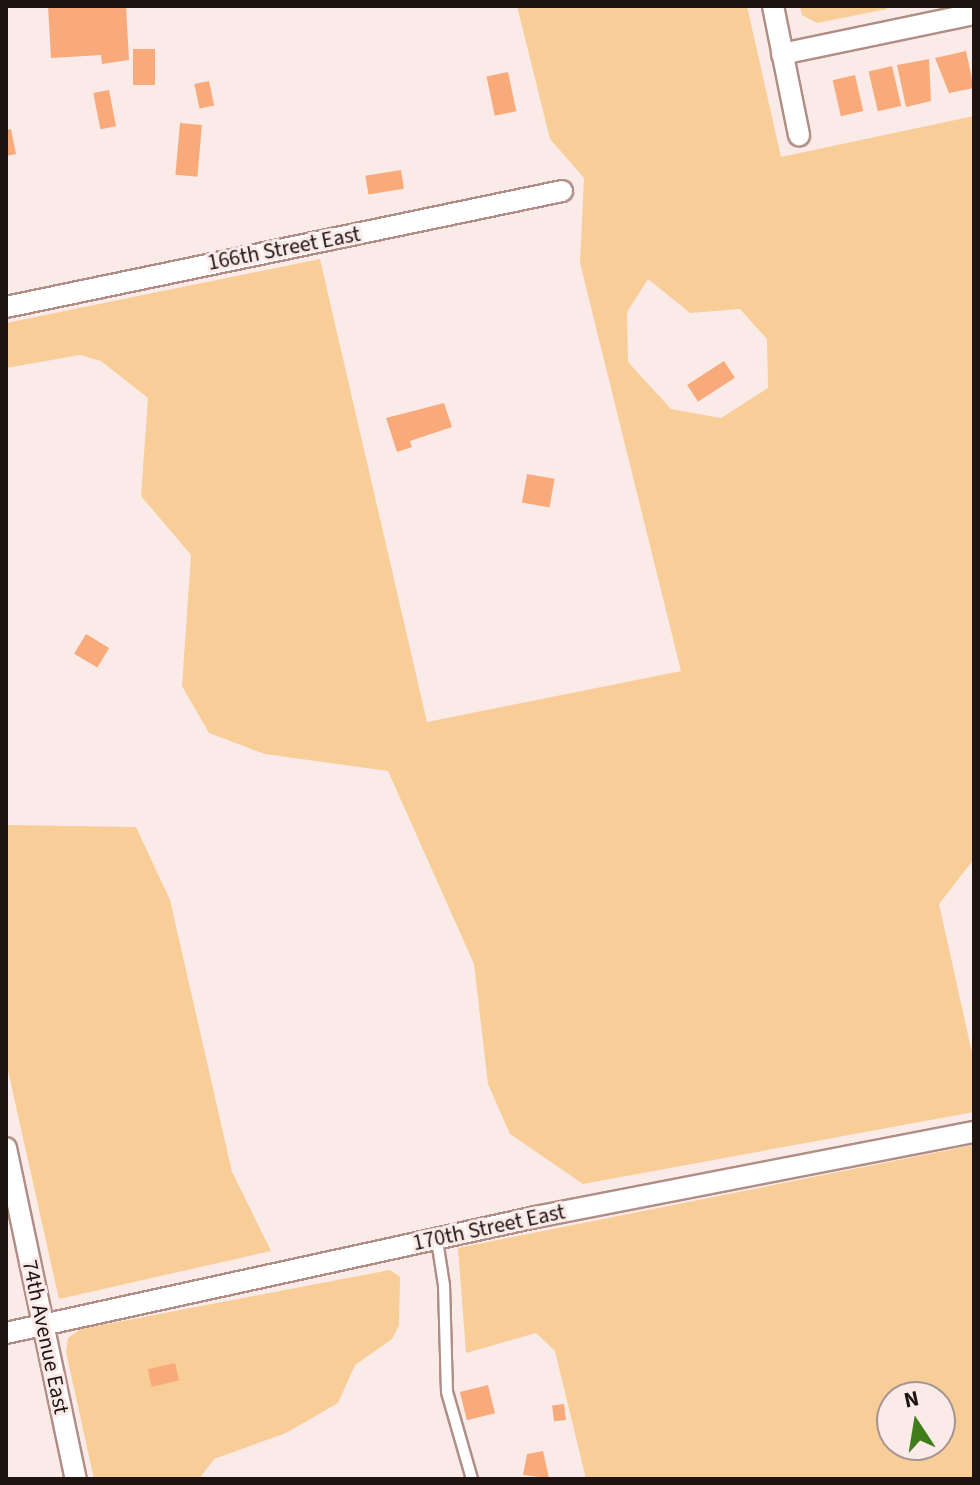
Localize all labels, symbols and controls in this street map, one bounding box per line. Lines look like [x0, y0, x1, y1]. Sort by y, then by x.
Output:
street label: 166th Street East [205, 221, 363, 277]
street label: 170th Street East [410, 1199, 568, 1257]
street label: 74th Avenue East [16, 1258, 74, 1416]
north arrow [876, 1381, 956, 1461]
text: N [901, 1382, 922, 1417]

